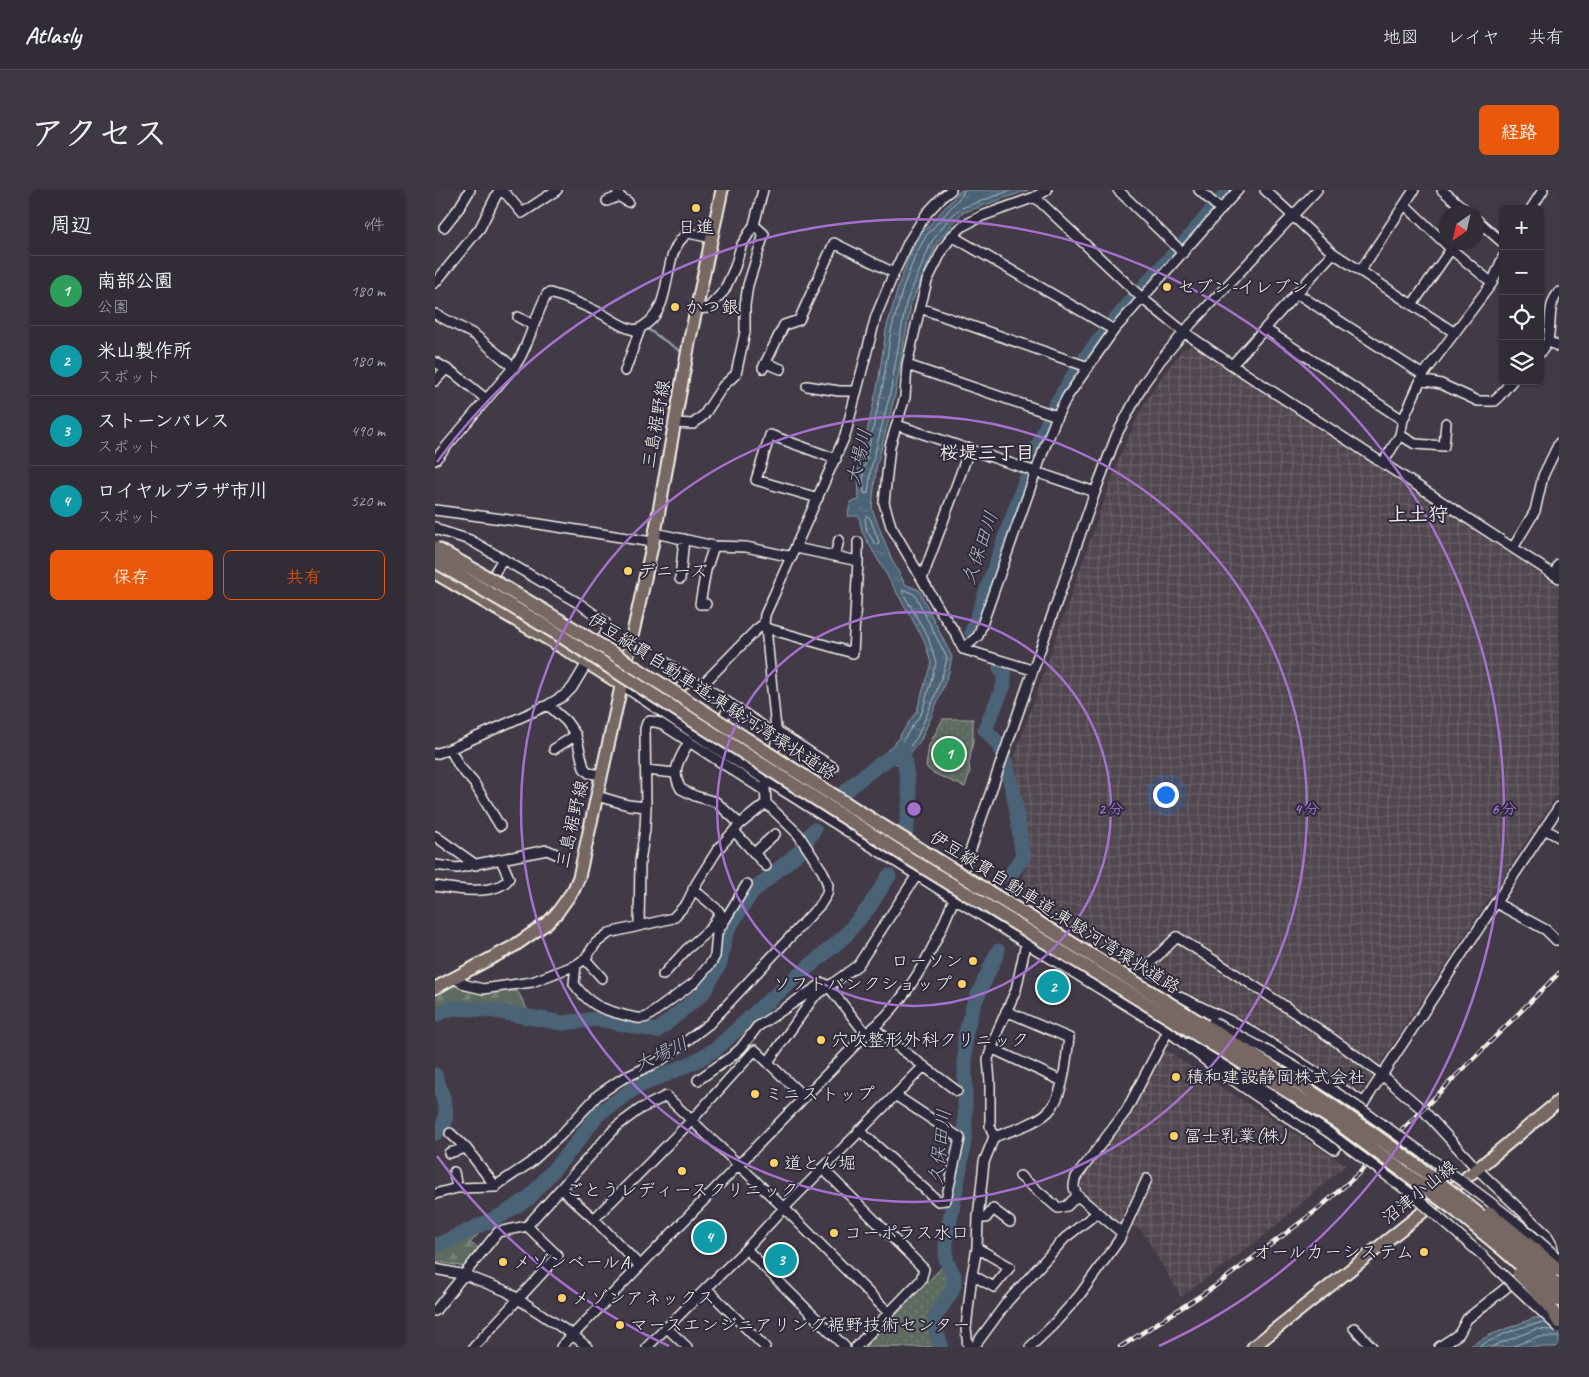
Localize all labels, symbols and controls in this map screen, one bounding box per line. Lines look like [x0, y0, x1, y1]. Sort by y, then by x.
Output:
text: Atlasly [25, 20, 81, 50]
text: 地図 [1383, 26, 1419, 48]
text: レイヤ [1447, 26, 1500, 48]
text: 共有 [1528, 26, 1564, 48]
button: 経路 [1479, 105, 1559, 155]
text: アクセス [30, 111, 168, 156]
marker: 日進 [690, 202, 702, 214]
north arrow [1439, 205, 1484, 250]
map controls [1499, 205, 1544, 385]
button: + [1499, 205, 1544, 250]
text: 周辺 [50, 212, 92, 238]
text: 4件 [362, 215, 385, 235]
place label: 日進 [678, 216, 714, 238]
button: − [1499, 250, 1544, 295]
text: 南部公園 [97, 269, 173, 293]
place label: セブン-イレブン [1177, 276, 1309, 298]
text: 1 [62, 281, 70, 301]
text: 180 m [351, 281, 385, 301]
marker: セブン-イレブン [1161, 281, 1173, 293]
button: locate [1499, 295, 1544, 340]
place label: かつ銀 [685, 296, 740, 318]
text: 公園 [97, 297, 129, 317]
marker: かつ銀 [669, 301, 681, 313]
text: 米山製作所 [97, 339, 192, 363]
button: layers [1499, 340, 1544, 385]
text: 2 [62, 351, 70, 371]
text: 180 m [351, 351, 385, 371]
text: スポット [97, 367, 161, 387]
street label: 三島裾野線 [637, 378, 675, 470]
text: ストーンパレス [97, 409, 230, 433]
text: 3 [62, 421, 70, 441]
text: 490 m [351, 421, 385, 441]
water label: 大場川 [841, 427, 877, 487]
text: スポット [97, 437, 161, 457]
district label: 桜堤三丁目 [939, 441, 1035, 465]
text: ロイヤルプラザ市川 [97, 479, 268, 503]
text: 4 [62, 491, 70, 511]
text: 520 m [351, 491, 385, 511]
district label: 上土狩 [1388, 502, 1448, 527]
text: スポット [97, 507, 161, 527]
water label: 久保田川 [956, 508, 1004, 588]
button: 保存 [50, 550, 213, 600]
button: 共有 [223, 550, 385, 600]
place label: デニーズ [638, 560, 708, 582]
marker: デニーズ [622, 565, 634, 577]
street label: 伊豆縦貫自動車道;東駿河湾環状道路 [584, 607, 840, 785]
pin: 1 [933, 735, 965, 773]
street label: 三島裾野線 [551, 778, 593, 870]
your location [1153, 782, 1179, 808]
centre of rings [905, 800, 923, 818]
text: 2 分 [1098, 800, 1124, 819]
text: 4 分 [1294, 800, 1320, 819]
text: 6 分 [1491, 800, 1517, 819]
street label: 伊豆縦貫自動車道;東駿河湾環状道路 [926, 825, 1184, 999]
place label: ローソン [891, 950, 963, 972]
marker: ローソン [967, 955, 979, 967]
pin: 2 [1037, 968, 1069, 1006]
place label: ソフトバンクショップ [773, 973, 952, 995]
marker: ソフトバンクショップ [956, 978, 968, 990]
place label: 穴吹整形外科クリニック [831, 1029, 1029, 1051]
water label: 大場川 [630, 1031, 692, 1077]
marker: 穴吹整形外科クリニック [815, 1034, 827, 1046]
place label: 積和建設静岡株式会社 [1186, 1066, 1366, 1088]
marker: 積和建設静岡株式会社 [1170, 1071, 1182, 1083]
place label: ミニストップ [765, 1083, 875, 1105]
marker: ミニストップ [749, 1088, 761, 1100]
water label: 久保田川 [923, 1108, 957, 1186]
place label: 冨士乳業(株) [1184, 1125, 1287, 1147]
marker: 冨士乳業(株) [1168, 1130, 1180, 1142]
place label: 道とん堀 [784, 1152, 856, 1174]
street label: 沼津小山線 [1377, 1155, 1461, 1229]
marker: 道とん堀 [768, 1157, 780, 1169]
marker: ごとうレディースクリニック [676, 1165, 688, 1177]
place label: ごとうレディースクリニック [566, 1179, 798, 1201]
pin: 4 [693, 1218, 725, 1256]
place label: コーポラス水口 [844, 1222, 969, 1244]
marker: コーポラス水口 [828, 1227, 840, 1239]
pin: 3 [765, 1241, 797, 1279]
place label: オールカーシステム [1253, 1241, 1414, 1263]
marker: オールカーシステム [1418, 1246, 1430, 1258]
place label: メゾンベールA [513, 1251, 630, 1273]
marker: メゾンベールA [497, 1256, 509, 1268]
place label: メゾンアネックス [572, 1287, 715, 1309]
marker: メゾンアネックス [556, 1292, 568, 1304]
place label: マースエンジニアリング裾野技術センター [630, 1314, 970, 1336]
marker: マースエンジニアリング裾野技術センター [614, 1319, 626, 1331]

